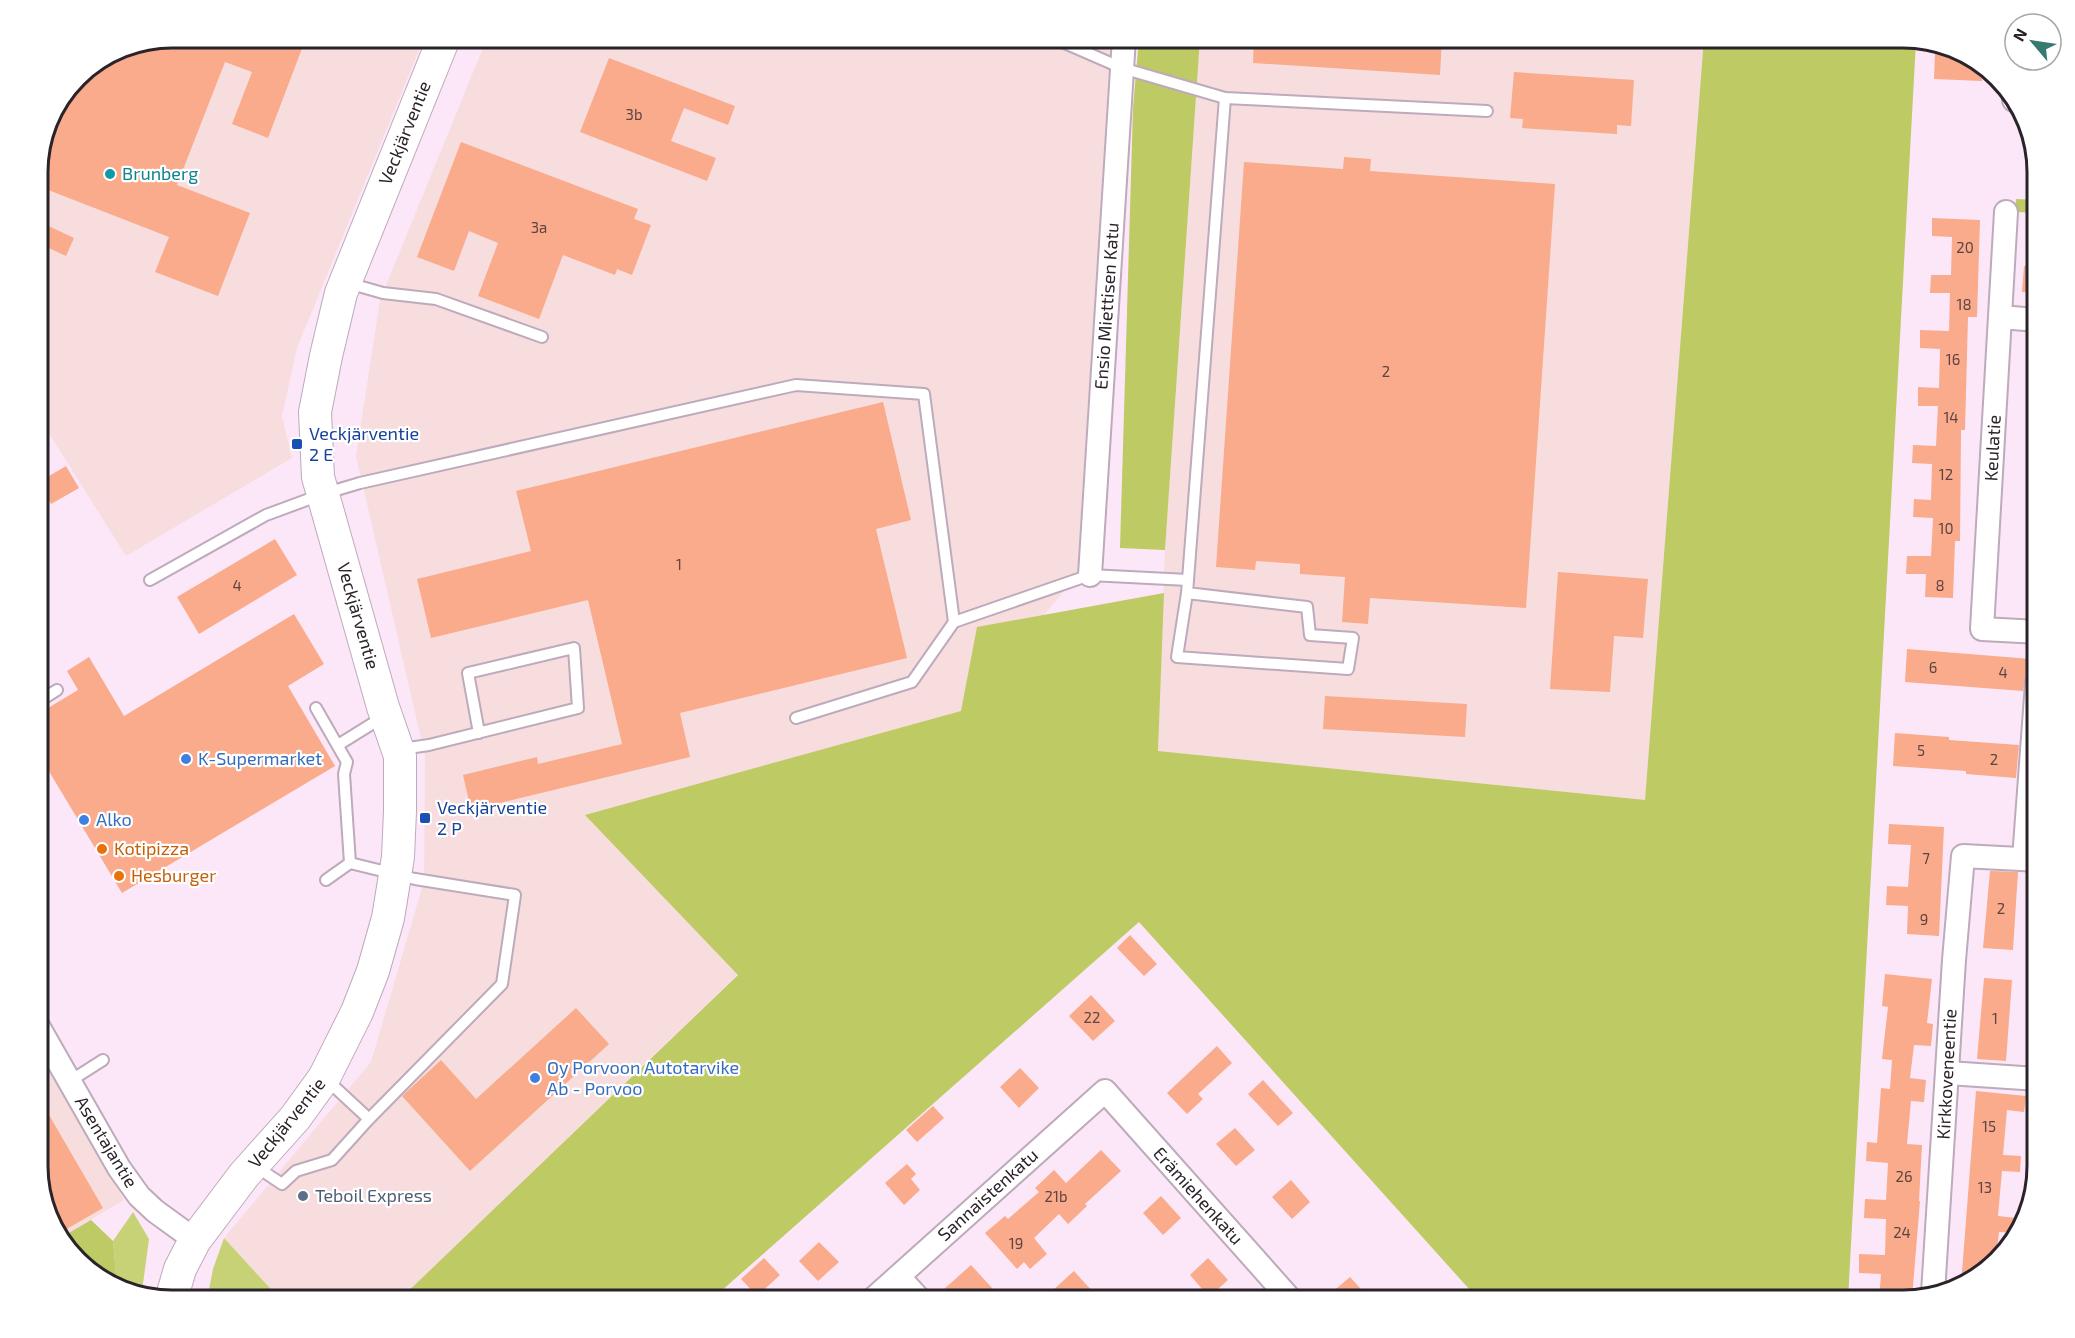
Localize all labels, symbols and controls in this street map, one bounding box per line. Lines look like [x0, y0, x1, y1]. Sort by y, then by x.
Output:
north arrow [2003, 12, 2063, 72]
text: N [2008, 25, 2031, 44]
street label: Veckjärventie [373, 77, 435, 188]
house number: 3b [626, 105, 642, 123]
place label: Brunberg [122, 162, 198, 184]
marker: Brunberg [103, 167, 117, 181]
house number: 3a [531, 218, 547, 236]
street label: Ensio Miettisen Katu [1089, 222, 1123, 390]
house number: 20 [1956, 238, 1974, 256]
house number: 18 [1956, 295, 1972, 313]
house number: 16 [1946, 350, 1960, 368]
house number: 2 [1382, 362, 1390, 380]
house number: 14 [1943, 408, 1959, 426]
street label: Keulatie [1979, 414, 2005, 482]
place label: Veckjärventie 2 E [309, 422, 419, 465]
marker: Veckjärventie 2 E [290, 437, 304, 451]
house number: 12 [1939, 465, 1953, 483]
house number: 10 [1938, 519, 1954, 537]
house number: 1 [676, 555, 682, 573]
street label: Veckjärventie [333, 560, 385, 672]
house number: 4 [232, 576, 242, 594]
house number: 8 [1935, 576, 1945, 594]
house number: 6 [1929, 658, 1937, 676]
house number: 4 [1998, 663, 2008, 681]
house number: 5 [1917, 741, 1925, 759]
place label: K-Supermarket [198, 747, 322, 769]
house number: 2 [1990, 750, 1998, 768]
marker: K-Supermarket [179, 752, 193, 766]
place label: Veckjärventie 2 P [437, 796, 547, 839]
place label: Alko [96, 808, 132, 830]
marker: Veckjärventie 2 P [418, 811, 432, 825]
marker: Alko [77, 813, 91, 827]
place label: Kotipizza [114, 837, 189, 859]
marker: Kotipizza [95, 842, 109, 856]
house number: 7 [1922, 849, 1930, 867]
place label: Hesburger [131, 864, 216, 886]
marker: Hesburger [112, 869, 126, 883]
house number: 2 [1997, 899, 2005, 917]
house number: 9 [1920, 910, 1928, 928]
house number: 22 [1084, 1008, 1100, 1026]
street label: Kirkkoveneentie [1932, 1008, 1960, 1140]
house number: 1 [1992, 1009, 1998, 1027]
place label: Oy Porvoon Autotarvike Ab - Porvoo [547, 1056, 739, 1099]
marker: Oy Porvoon Autotarvike Ab - Porvoo [528, 1071, 542, 1085]
street label: Veckjärventie [243, 1073, 329, 1172]
street label: Asentajantie [71, 1092, 143, 1191]
house number: 15 [1982, 1117, 1996, 1135]
street label: Erämiehenkatu [1149, 1142, 1248, 1249]
street label: Sannaistenkatu [933, 1143, 1042, 1245]
house number: 26 [1895, 1167, 1913, 1185]
house number: 13 [1978, 1178, 1992, 1196]
place label: Teboil Express [315, 1184, 432, 1206]
house number: 21b [1045, 1187, 1067, 1205]
marker: Teboil Express [296, 1189, 310, 1203]
house number: 24 [1893, 1223, 1911, 1241]
house number: 19 [1009, 1234, 1023, 1252]

